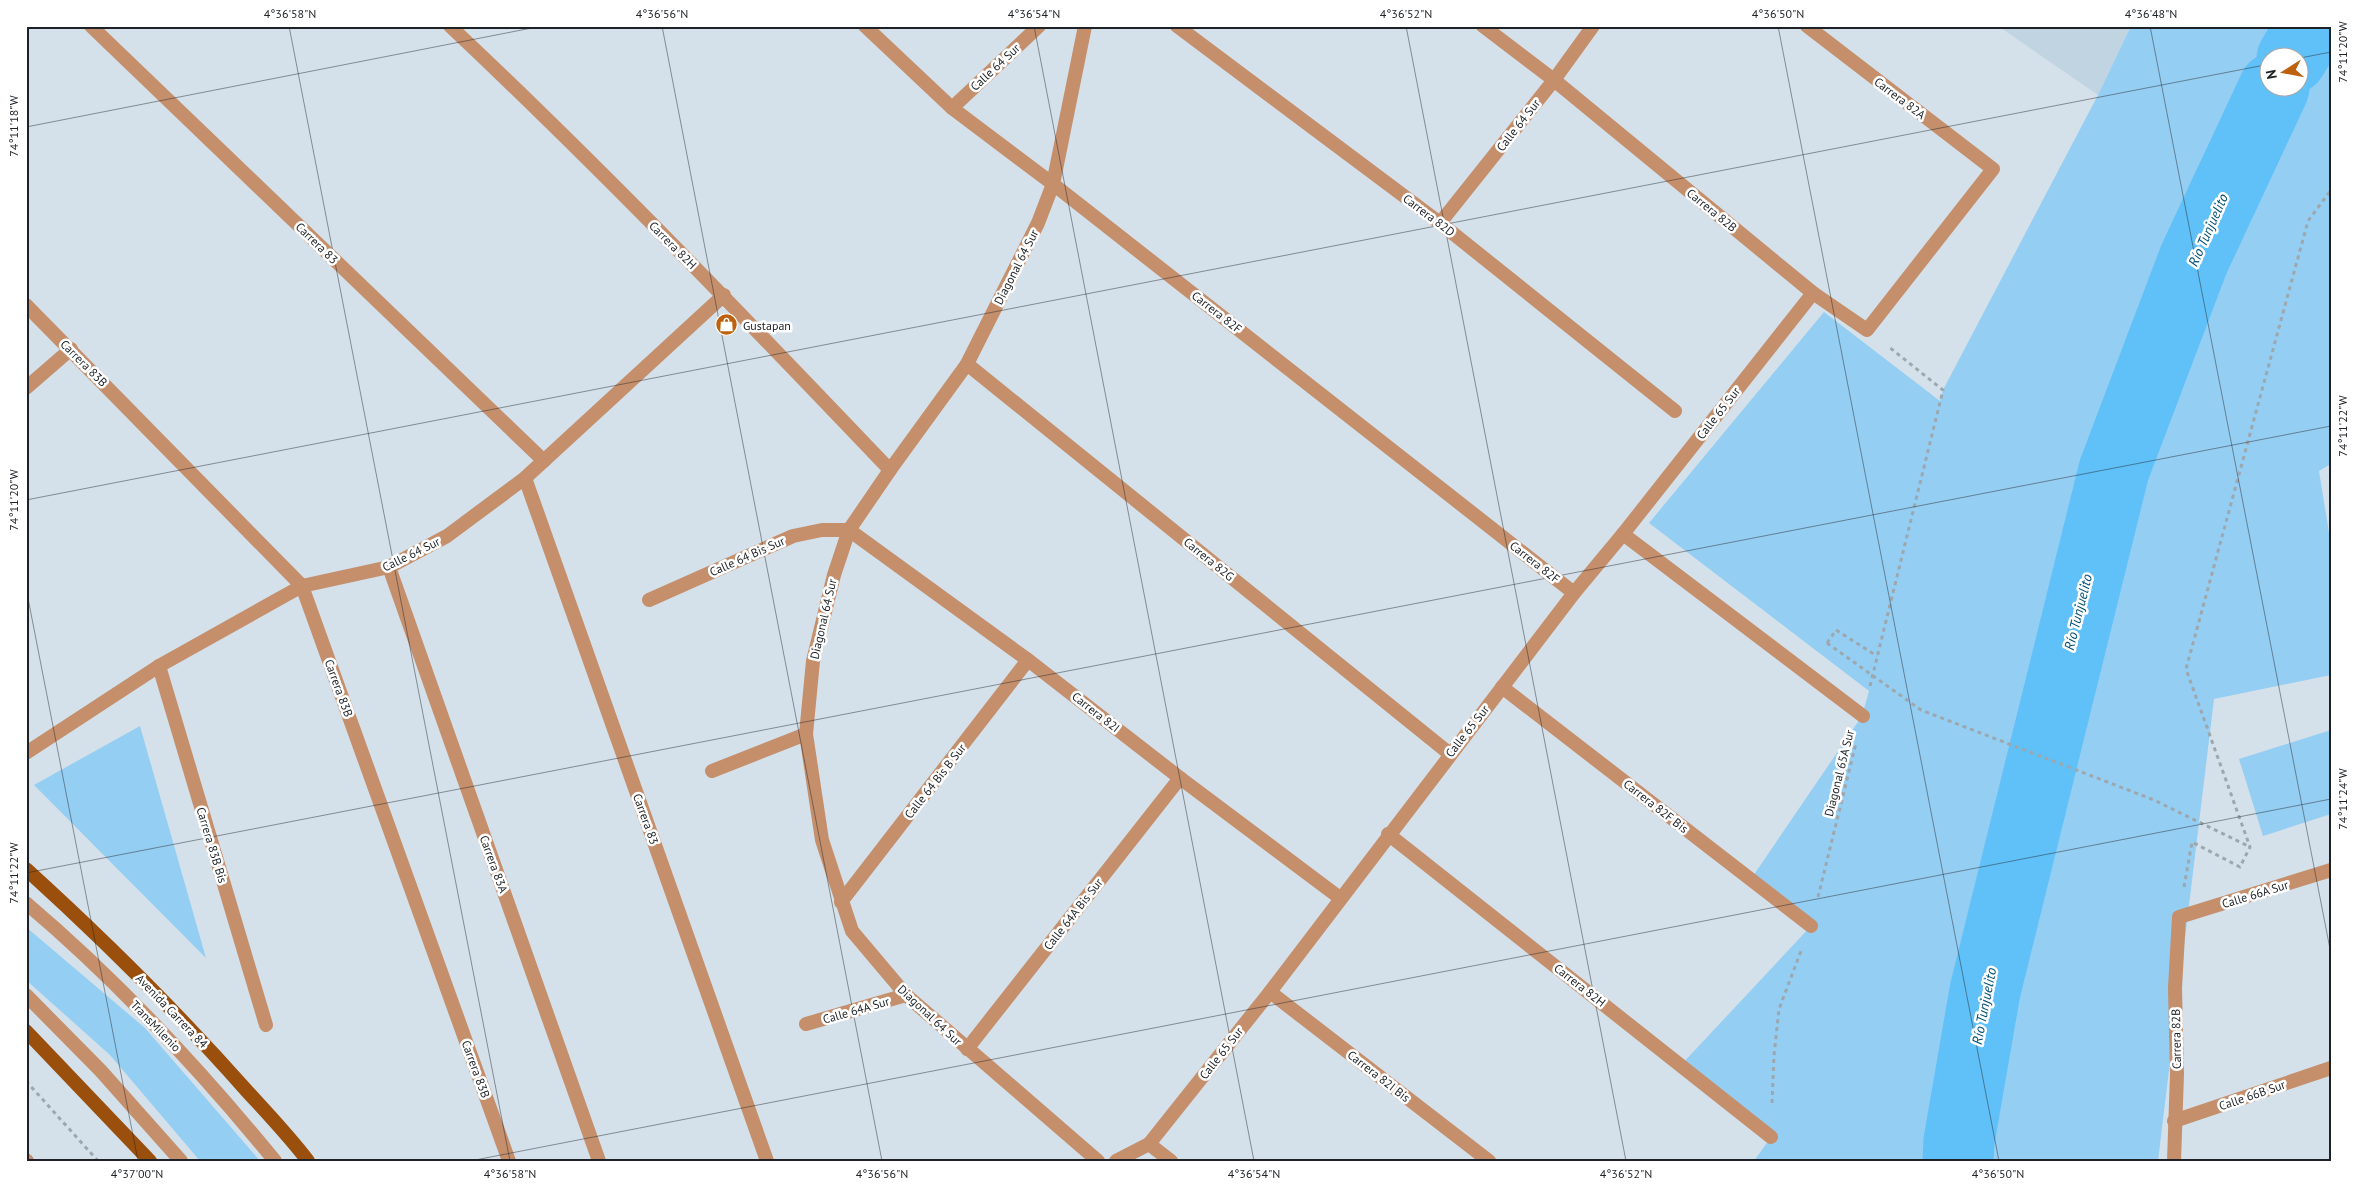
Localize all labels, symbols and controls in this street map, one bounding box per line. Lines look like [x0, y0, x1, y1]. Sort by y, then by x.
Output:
text: 4°36'58"N [264, 6, 316, 21]
text: 4°36'56"N [636, 6, 688, 21]
text: 4°36'54"N [1008, 6, 1060, 21]
text: 4°36'52"N [1380, 6, 1432, 21]
text: 4°36'50"N [1752, 6, 1804, 21]
text: 4°36'48"N [2125, 6, 2177, 21]
text: 74°11'20"W [2335, 21, 2350, 83]
street label: Calle 64 Sur [967, 40, 1023, 94]
north arrow [2260, 48, 2310, 98]
text: N [2262, 68, 2281, 81]
street label: Carrera 82A [1871, 74, 1929, 122]
text: 74°11'18"W [6, 95, 21, 157]
street label: Calle 64 Sur [1493, 96, 1543, 154]
street label: Carrera 82B [1684, 185, 1740, 235]
street label: Carrera 82D [1400, 191, 1458, 239]
water label: Río Tunjuelito [2184, 191, 2232, 269]
street label: Carrera 82H [646, 218, 700, 272]
street label: Carrera 83 [293, 219, 341, 267]
street label: Diagonal 64 Sur [991, 227, 1041, 307]
street label: Carrera 82F [1189, 288, 1245, 336]
shop icon: Gustapan [715, 313, 739, 337]
place label: Gustapan [743, 318, 791, 333]
street label: Carrera 83B [57, 336, 111, 390]
street label: Calle 65 Sur [1693, 384, 1743, 442]
text: 74°11'22"W [2335, 395, 2350, 457]
text: 74°11'20"W [6, 469, 21, 531]
street label: Calle 64 Bis Sur [707, 533, 787, 579]
street label: Calle 64 Sur [380, 534, 442, 574]
street label: Carrera 82G [1181, 534, 1237, 584]
street label: Carrera 82F [1507, 538, 1563, 586]
water label: Río Tunjuelito [2060, 572, 2096, 652]
street label: Diagonal 64 Sur [806, 577, 840, 661]
street label: Carrera 83B [322, 657, 356, 719]
street label: Carrera 82I [1069, 689, 1123, 735]
street label: Calle 65 Sur [1442, 702, 1492, 760]
street label: Diagonal 65A Sur [1821, 728, 1857, 818]
street label: Calle 64 Bis B Sur [901, 741, 969, 821]
text: 74°11'24"W [2335, 768, 2350, 830]
street label: Carrera 82F Bis [1621, 776, 1691, 836]
street label: Carrera 83 [630, 791, 662, 847]
street label: Carrera 83B Bis [193, 805, 231, 885]
street label: Carrera 83A [477, 833, 511, 895]
text: 74°11'22"W [6, 842, 21, 904]
street label: Calle 64A Bis Sur [1040, 875, 1106, 953]
street label: Calle 66A Sur [2220, 877, 2290, 911]
street label: Carrera 82H [1551, 960, 1609, 1010]
water label: Río Tunjuelito [1968, 966, 2000, 1046]
street label: Avenida Carrera 84 [133, 971, 211, 1051]
street label: Diagonal 64 Sur [895, 981, 965, 1049]
street label: Calle 64A Sur [821, 993, 891, 1027]
street label: TransMilenio [128, 997, 184, 1055]
street label: Carrera 82B [2168, 1009, 2184, 1069]
street label: Calle 65 Sur [1196, 1024, 1246, 1082]
street label: Carrera 83B [459, 1038, 493, 1100]
street label: Carrera 82I Bis [1345, 1047, 1413, 1105]
street label: Calle 66B Sur [2217, 1077, 2287, 1113]
text: 4°37'00"N [111, 1166, 163, 1181]
text: 4°36'58"N [484, 1166, 536, 1181]
text: 4°36'56"N [856, 1166, 908, 1181]
text: 4°36'54"N [1228, 1166, 1280, 1181]
text: 4°36'52"N [1600, 1166, 1652, 1181]
text: 4°36'50"N [1972, 1166, 2024, 1181]

